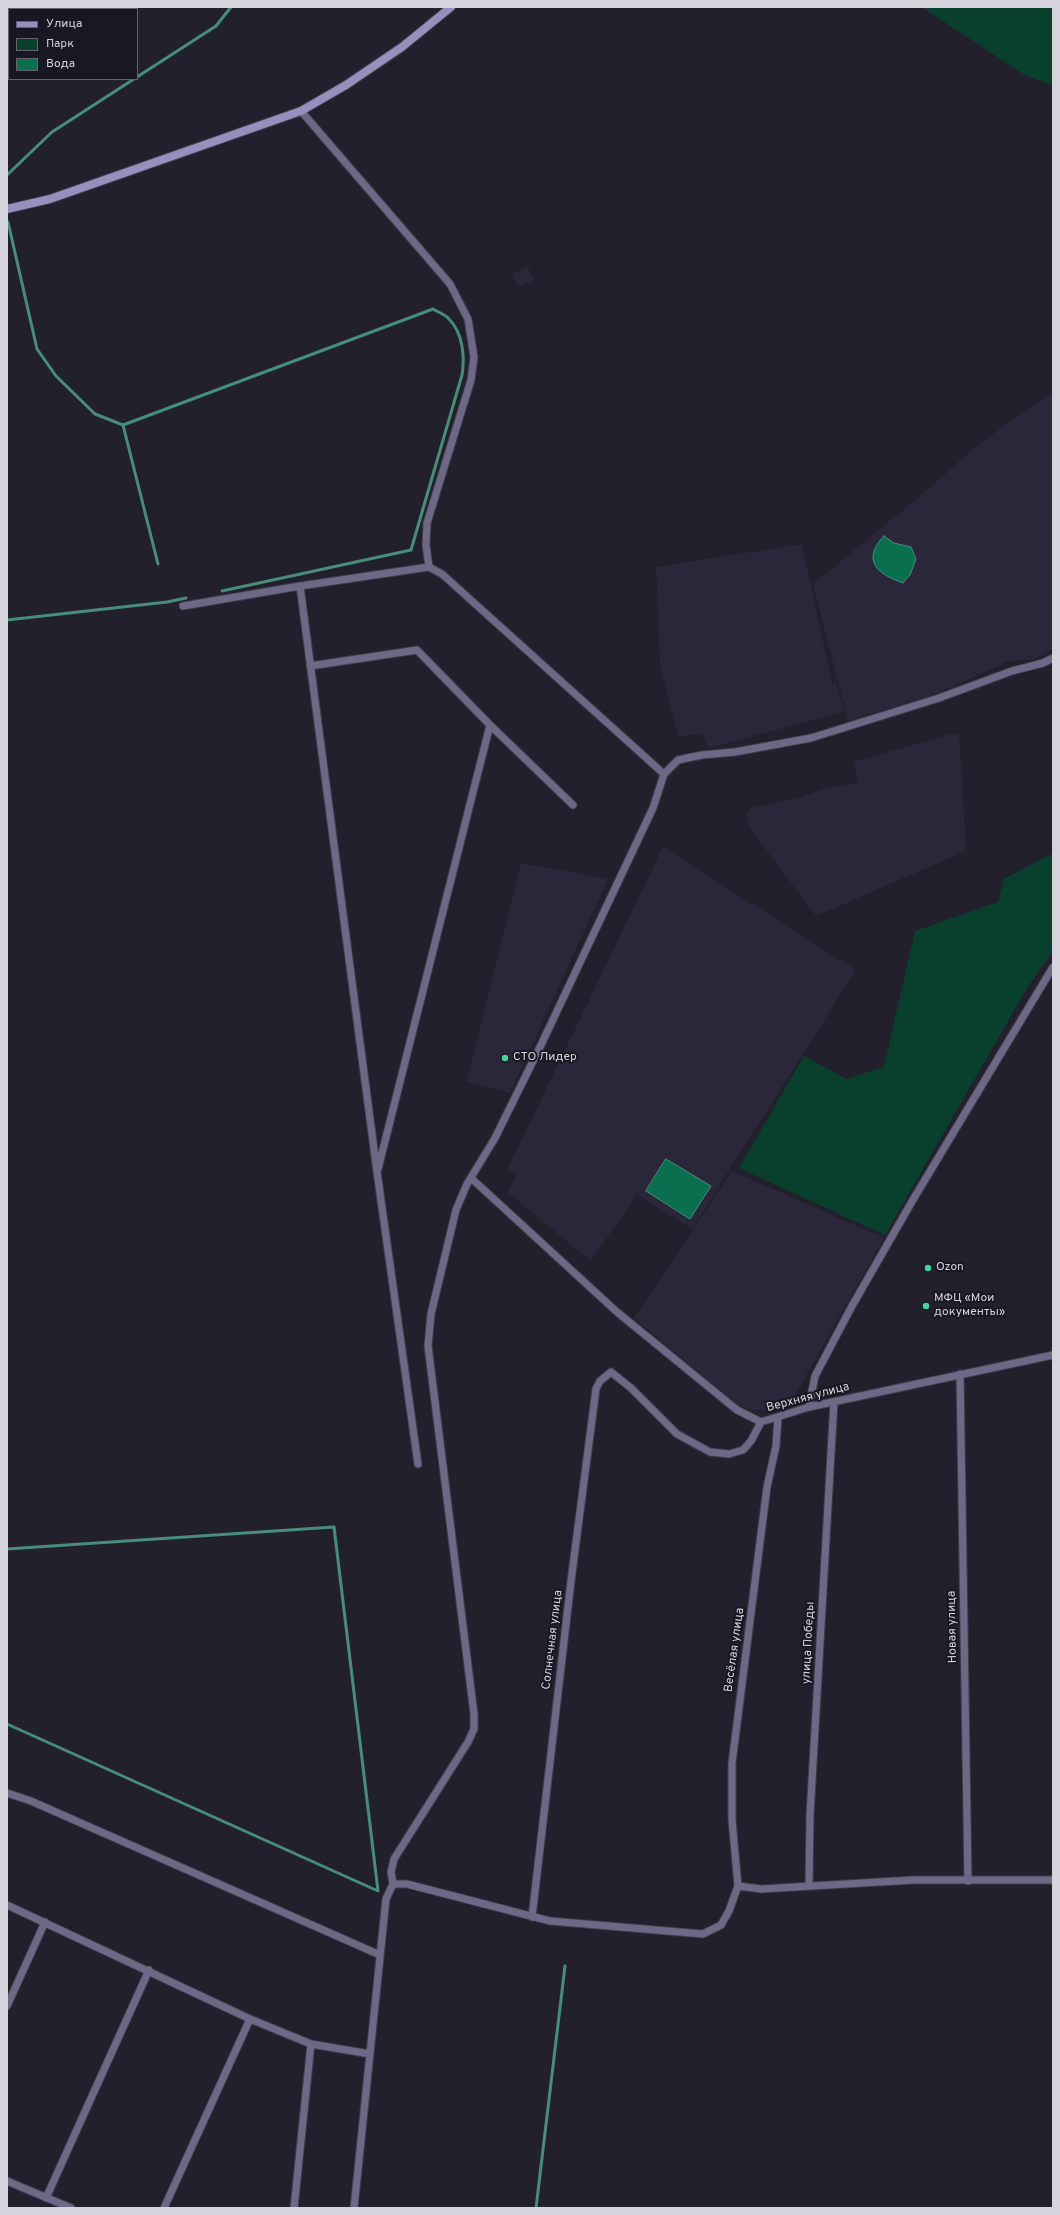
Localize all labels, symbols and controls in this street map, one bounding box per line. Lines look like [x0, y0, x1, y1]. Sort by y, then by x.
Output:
legend [8, 8, 138, 80]
text: Улица [46, 16, 82, 32]
text: Парк [46, 36, 74, 52]
text: Вода [46, 56, 75, 72]
place label: СТО Лидер [513, 1051, 577, 1065]
marker: СТО Лидер [500, 1053, 510, 1063]
place label: Ozon [936, 1261, 964, 1275]
marker: Ozon [923, 1263, 933, 1273]
place label: МФЦ «Мои документы» [934, 1292, 1005, 1320]
marker: МФЦ «Мои документы» [921, 1301, 931, 1311]
street label: Верхняя улица [765, 1380, 851, 1416]
street label: Солнечная улица [540, 1589, 566, 1691]
street label: Новая улица [945, 1591, 961, 1663]
street label: улица Победы [800, 1601, 818, 1685]
street label: Весёлая улица [722, 1607, 748, 1693]

